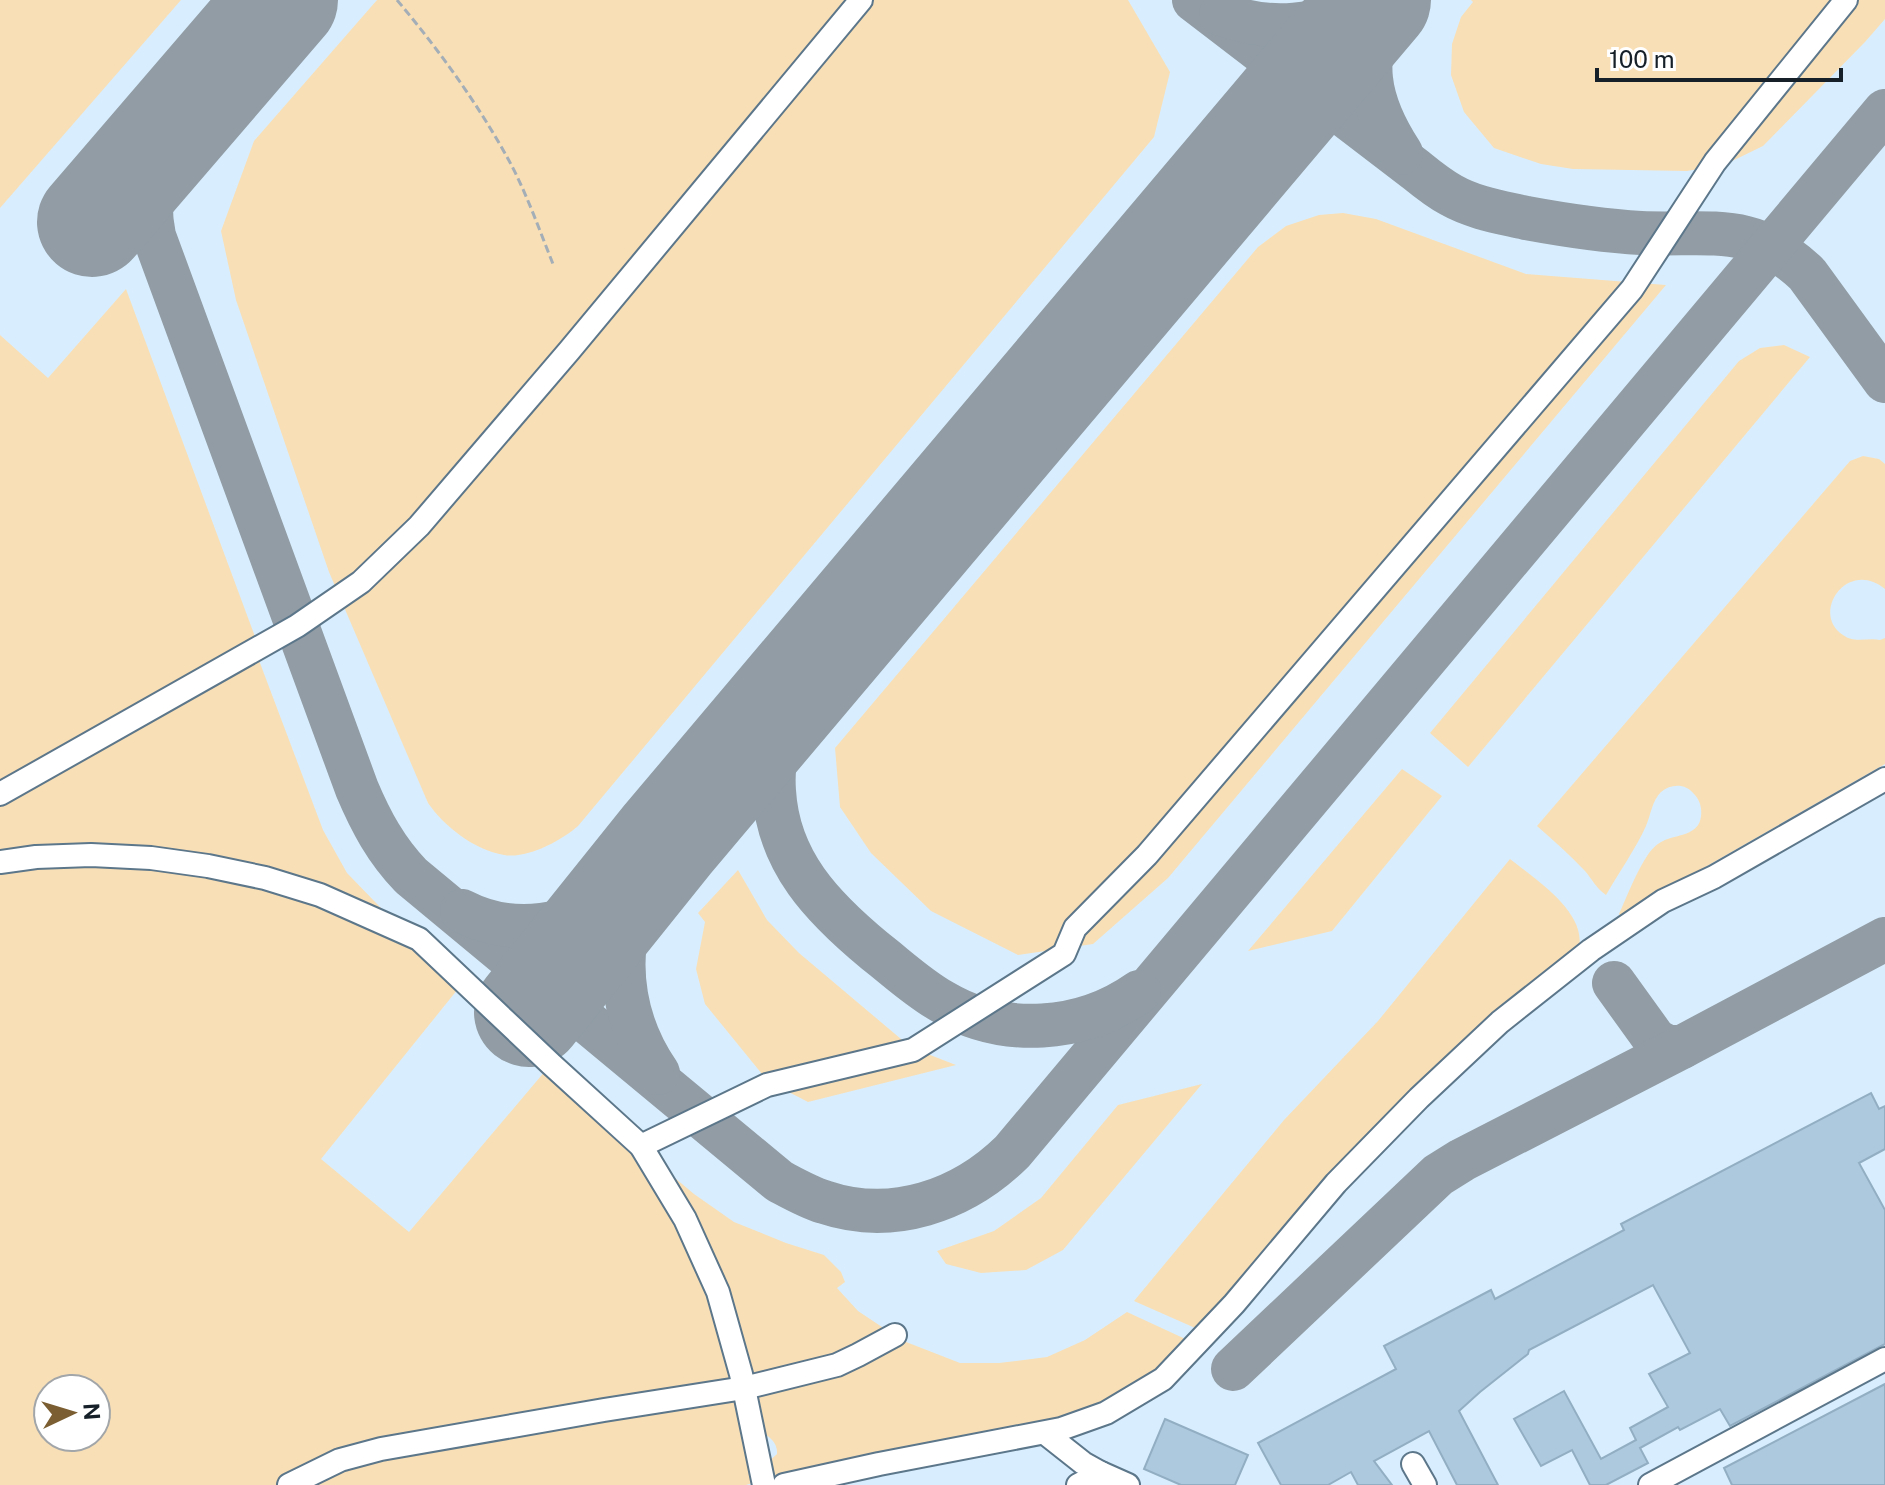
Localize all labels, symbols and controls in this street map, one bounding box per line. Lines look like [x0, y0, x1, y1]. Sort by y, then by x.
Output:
scale bar [1597, 32, 1841, 82]
text: 100 m [1609, 45, 1675, 73]
north arrow [32, 1373, 112, 1453]
text: N [78, 1402, 106, 1421]

